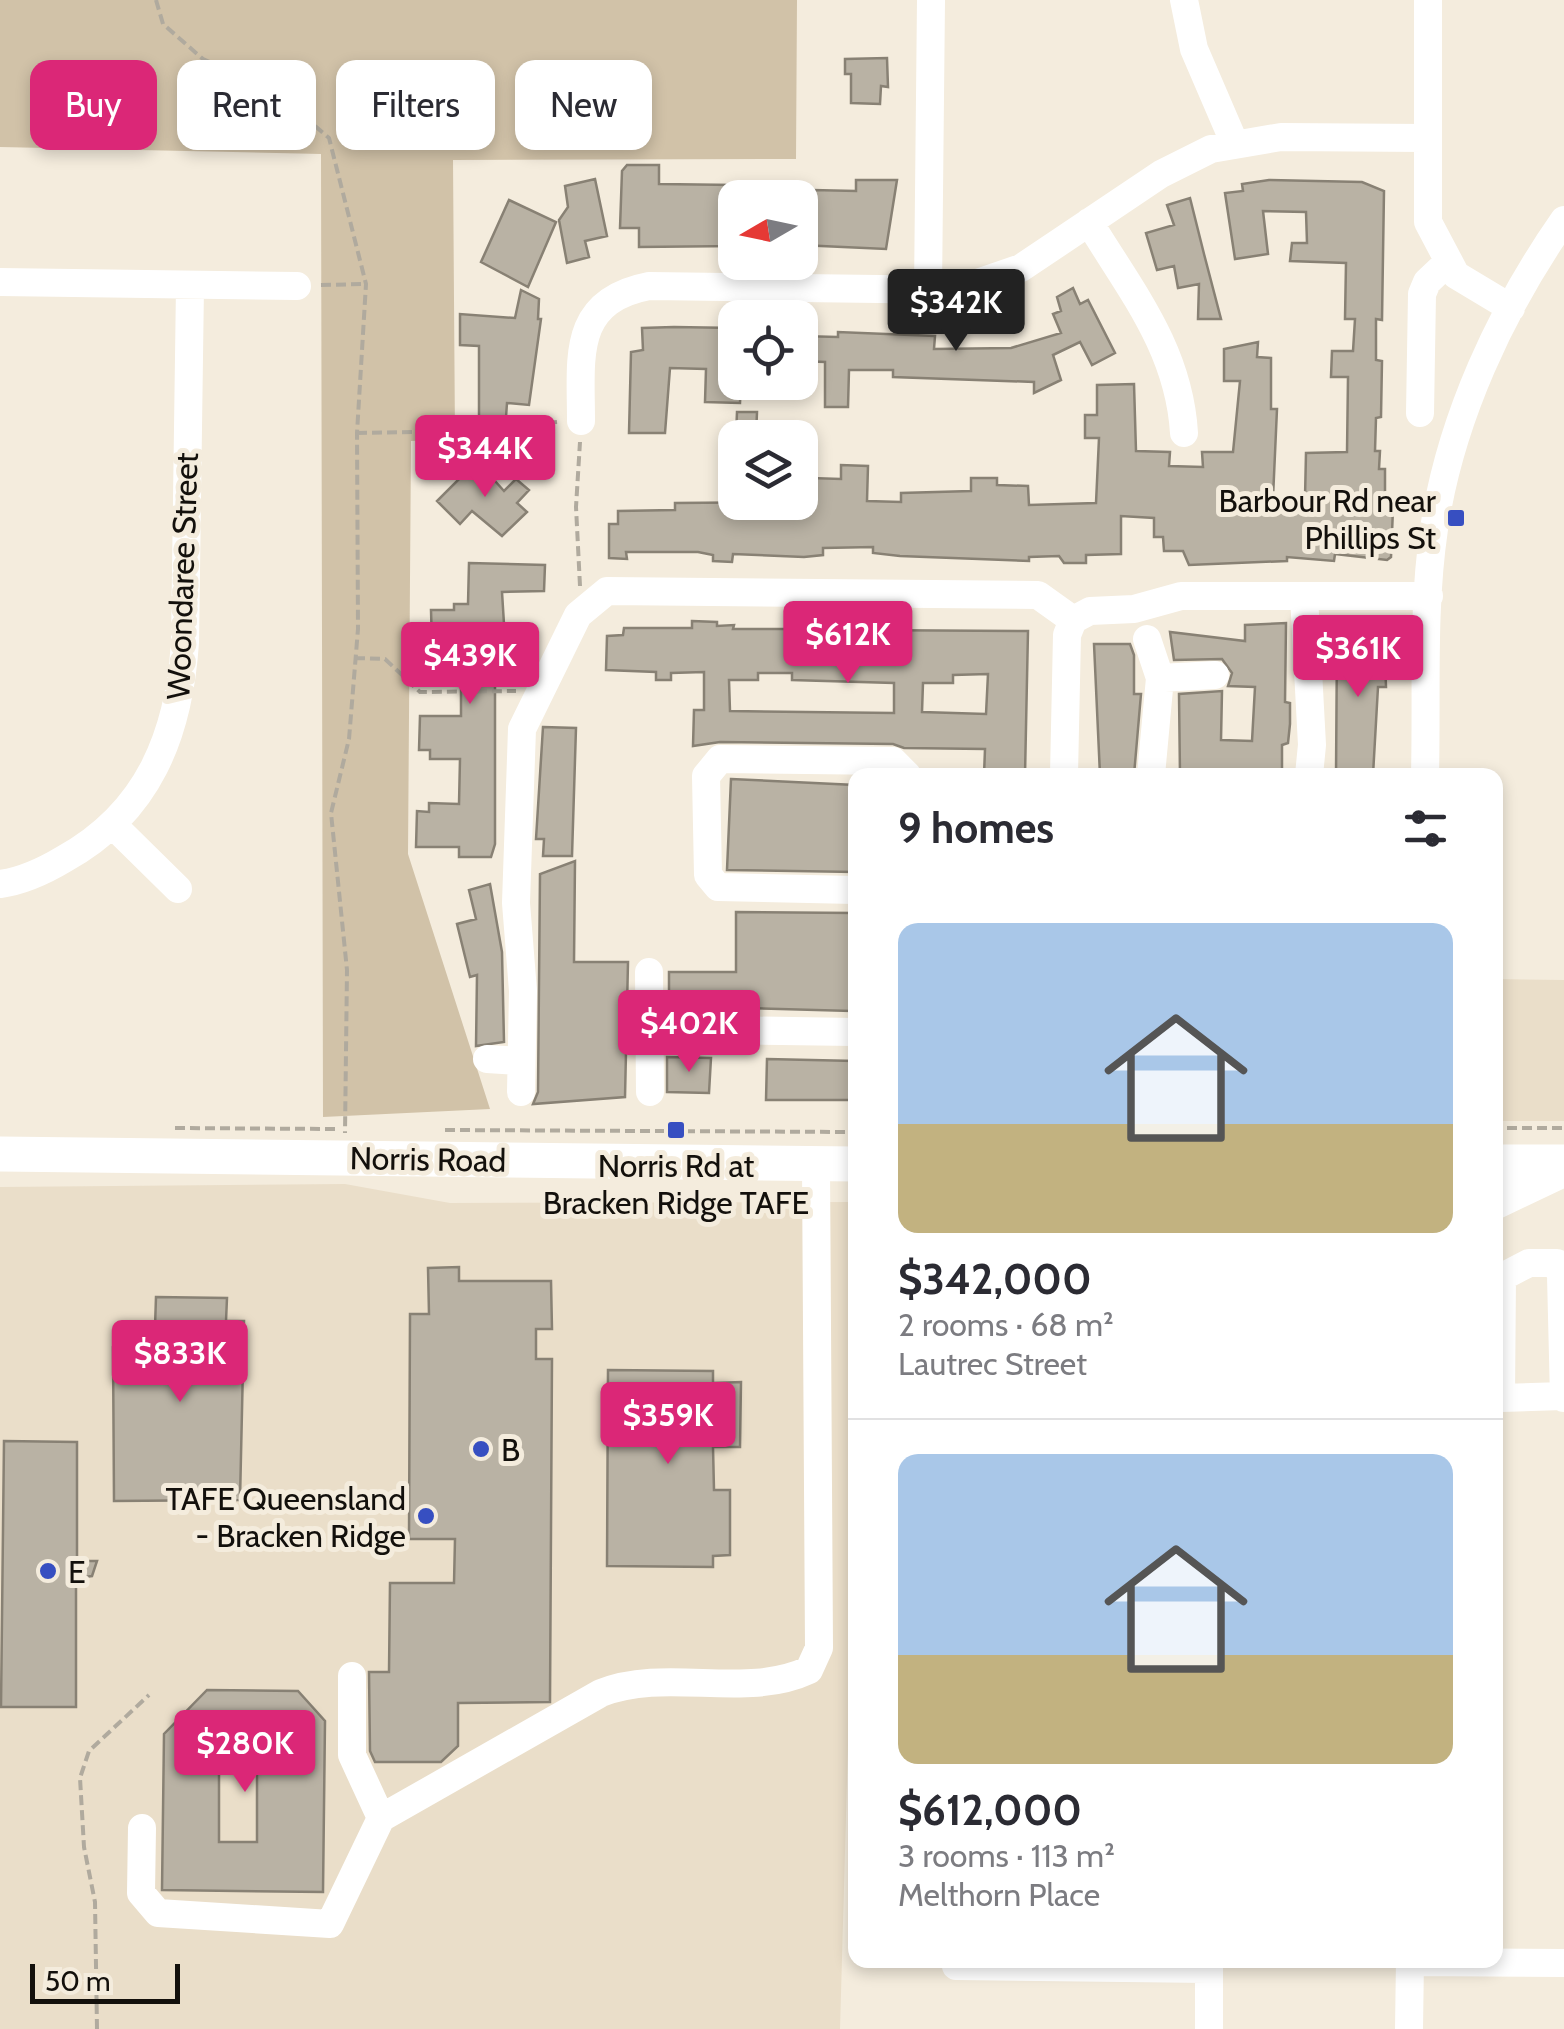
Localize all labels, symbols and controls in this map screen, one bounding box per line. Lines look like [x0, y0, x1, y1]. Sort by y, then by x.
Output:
chip: Buy [30, 60, 157, 150]
chip: Rent [177, 60, 316, 150]
chip: Filters [336, 60, 495, 150]
chip: New [515, 60, 652, 150]
north arrow [718, 180, 818, 280]
map controls [718, 180, 818, 520]
pin: $342K [886, 269, 1026, 354]
text: $342K [910, 282, 1002, 321]
button: locate [718, 300, 818, 400]
pin: $344K [415, 415, 555, 500]
button: layers [718, 420, 818, 520]
text: $344K [437, 428, 533, 467]
street label: Woondaree Street [158, 452, 206, 700]
place label: Barbour Rd near Phillips St [1219, 481, 1437, 557]
marker: Barbour Rd near Phillips St [1445, 507, 1467, 529]
pin: $612K [778, 601, 918, 686]
text: $612K [805, 614, 891, 653]
pin: $361K [1288, 615, 1428, 700]
pin: $439K [400, 622, 540, 707]
text: $361K [1315, 628, 1401, 667]
text: $439K [423, 635, 517, 674]
icon: filters [1398, 801, 1453, 856]
text: 9 homes [898, 802, 1054, 854]
icon: home [1086, 988, 1266, 1168]
pin: $402K [619, 990, 759, 1075]
text: $402K [640, 1003, 738, 1042]
marker: Norris Rd at Bracken Ridge TAFE [665, 1119, 687, 1141]
street label: Norris Road [349, 1138, 507, 1180]
place label: Norris Rd at Bracken Ridge TAFE [543, 1146, 809, 1222]
text: $342,000 [898, 1253, 1092, 1305]
text: 2 rooms · 68 m² [898, 1305, 1114, 1344]
pin: $833K [110, 1320, 250, 1405]
text: $833K [134, 1333, 226, 1372]
text: Lautrec Street [898, 1344, 1087, 1383]
pin: $359K [598, 1382, 738, 1467]
text: $359K [622, 1395, 714, 1434]
place label: B [501, 1430, 520, 1469]
marker: B [470, 1438, 492, 1460]
place label: TAFE Queensland - Bracken Ridge [166, 1479, 406, 1555]
marker: TAFE Queensland - Bracken Ridge [415, 1505, 437, 1527]
icon: home [1086, 1519, 1266, 1699]
place label: E [68, 1552, 86, 1591]
marker: E [37, 1560, 59, 1582]
pin: $280K [175, 1710, 315, 1795]
text: $280K [196, 1723, 294, 1762]
text: $612,000 [898, 1784, 1082, 1836]
text: 3 rooms · 113 m² [898, 1836, 1115, 1875]
text: Melthorn Place [898, 1875, 1100, 1914]
scale bar [30, 1959, 180, 2004]
text: 50 m [45, 1964, 111, 1998]

